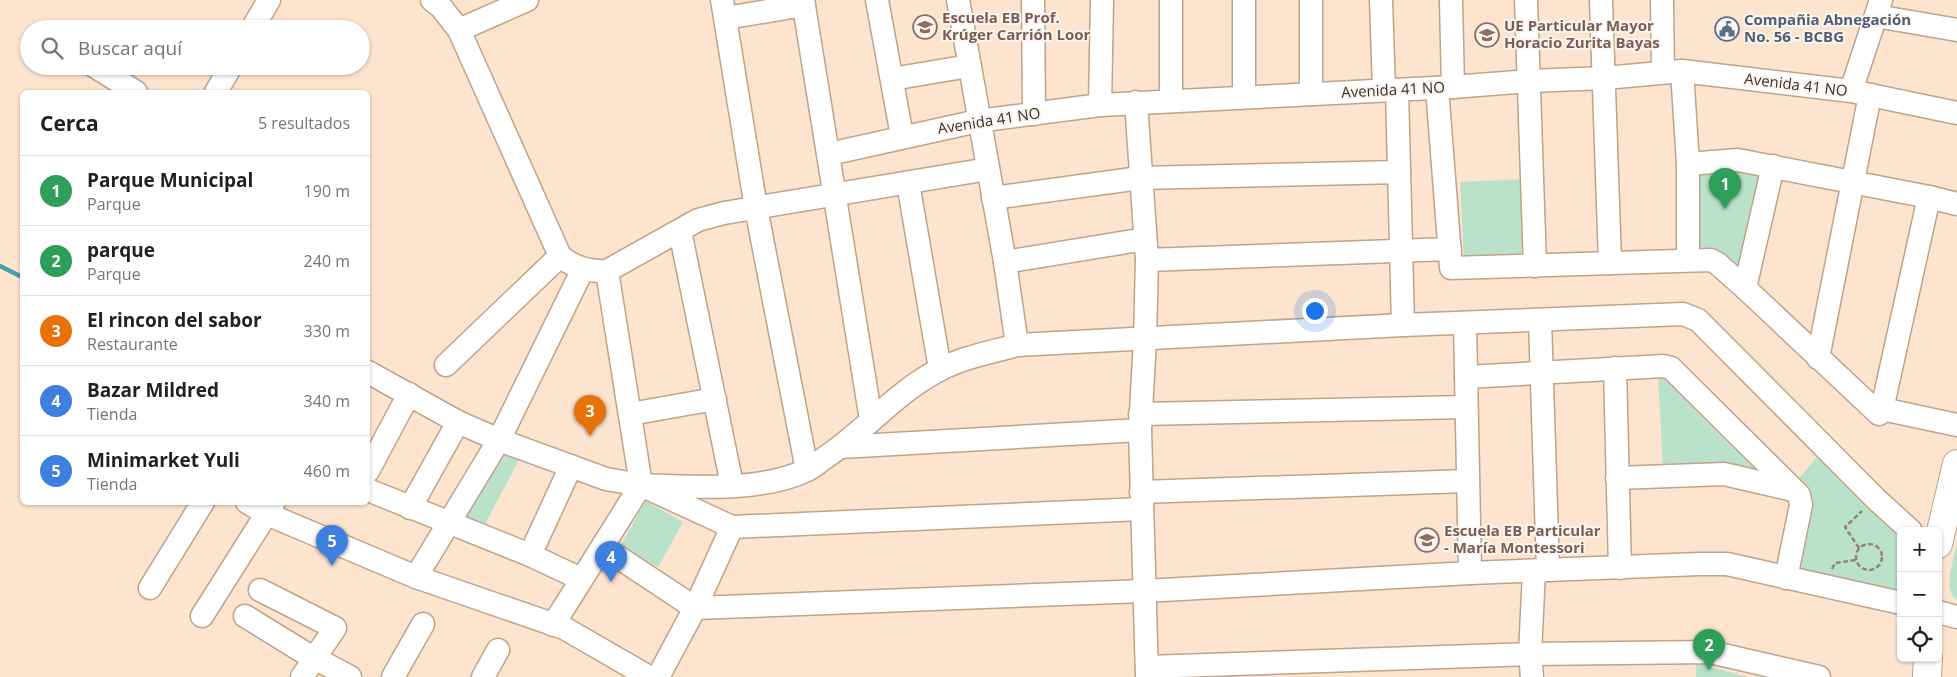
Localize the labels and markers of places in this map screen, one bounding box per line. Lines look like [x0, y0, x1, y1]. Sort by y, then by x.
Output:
place label: Escuela EB Prof. Krúger Carrión Loor [942, 7, 1091, 44]
place label: Compañia Abnegación No. 56 - BCBG [1744, 9, 1911, 46]
school or university icon: Escuela EB Prof. Krúger Carrión Loor [912, 14, 938, 40]
place label: UE Particular Mayor Horacio Zurita Bayas [1504, 15, 1660, 52]
public building icon: Compañia Abnegación No. 56 - BCBG [1714, 16, 1740, 42]
school or university icon: UE Particular Mayor Horacio Zurita Bayas [1474, 22, 1500, 48]
pin: 1 [1709, 168, 1741, 209]
pin: 3 [574, 395, 606, 436]
place label: Escuela EB Particular - María Montessori [1444, 520, 1601, 557]
pin: 5 [316, 525, 348, 566]
school or university icon: Escuela EB Particular - María Montessori [1414, 527, 1440, 553]
pin: 4 [595, 541, 627, 582]
pin: 2 [1693, 629, 1725, 670]

